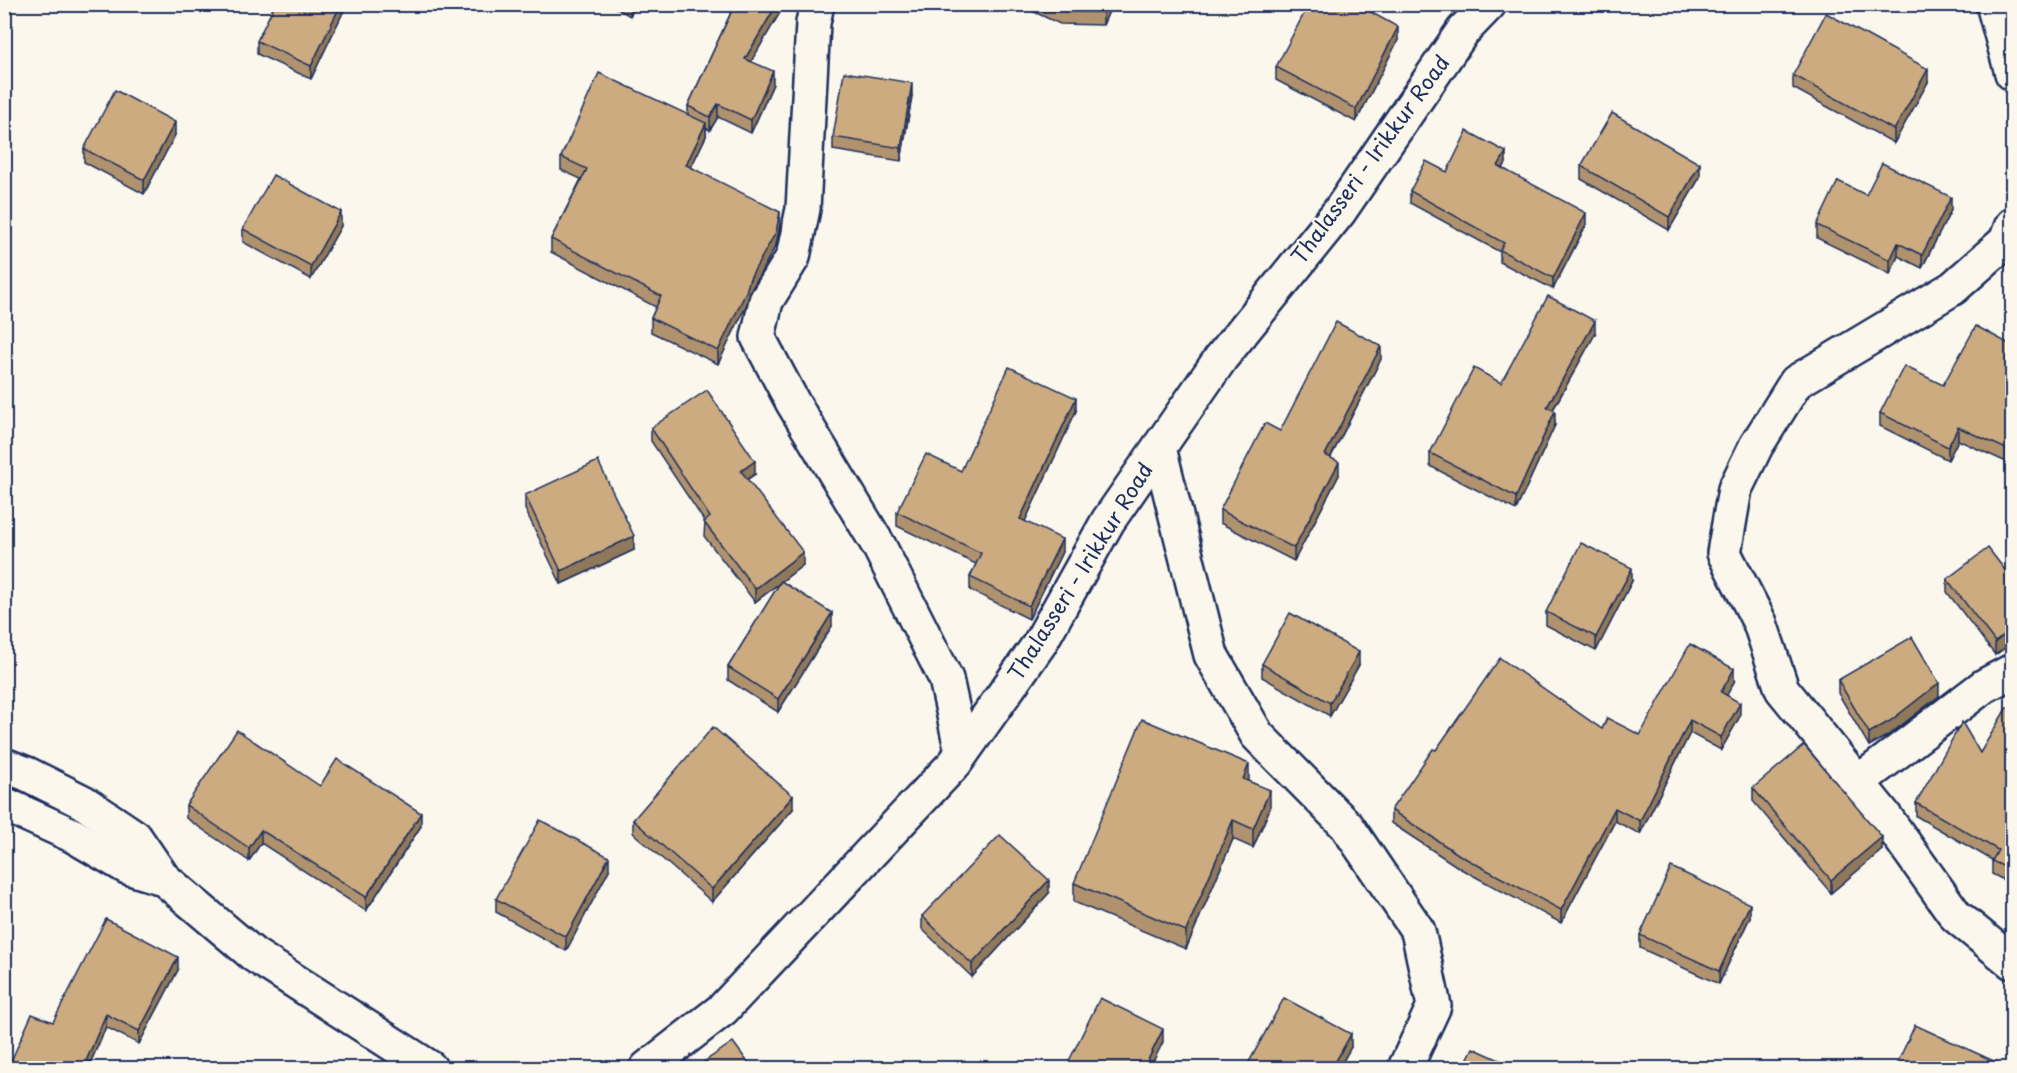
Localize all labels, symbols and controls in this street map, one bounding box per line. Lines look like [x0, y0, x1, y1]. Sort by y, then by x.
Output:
street label: Thalasseri - Irikkur Road [1282, 48, 1456, 270]
street label: Thalasseri - Irikkur Road [999, 456, 1160, 686]

